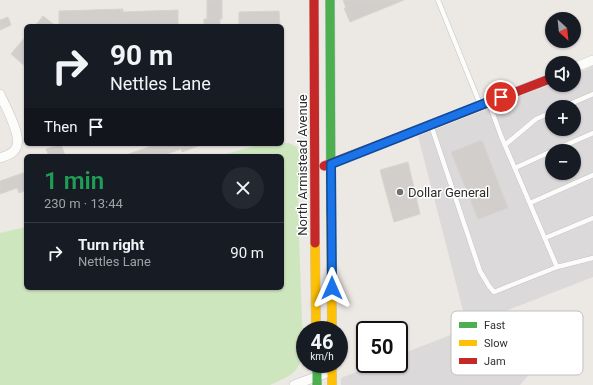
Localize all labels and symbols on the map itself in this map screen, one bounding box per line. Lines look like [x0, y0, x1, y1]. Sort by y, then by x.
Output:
north arrow [545, 12, 581, 48]
pin [484, 80, 518, 114]
street label: North Armistead Avenue [295, 94, 310, 236]
place label: Dollar General [408, 185, 489, 200]
marker: Dollar General [395, 187, 405, 197]
position arrow [311, 267, 353, 309]
legend [451, 311, 583, 375]
text: Fast [484, 319, 506, 332]
speed limit sign: 50 [356, 321, 408, 373]
text: Slow [484, 337, 508, 350]
text: Jam [484, 355, 506, 368]

